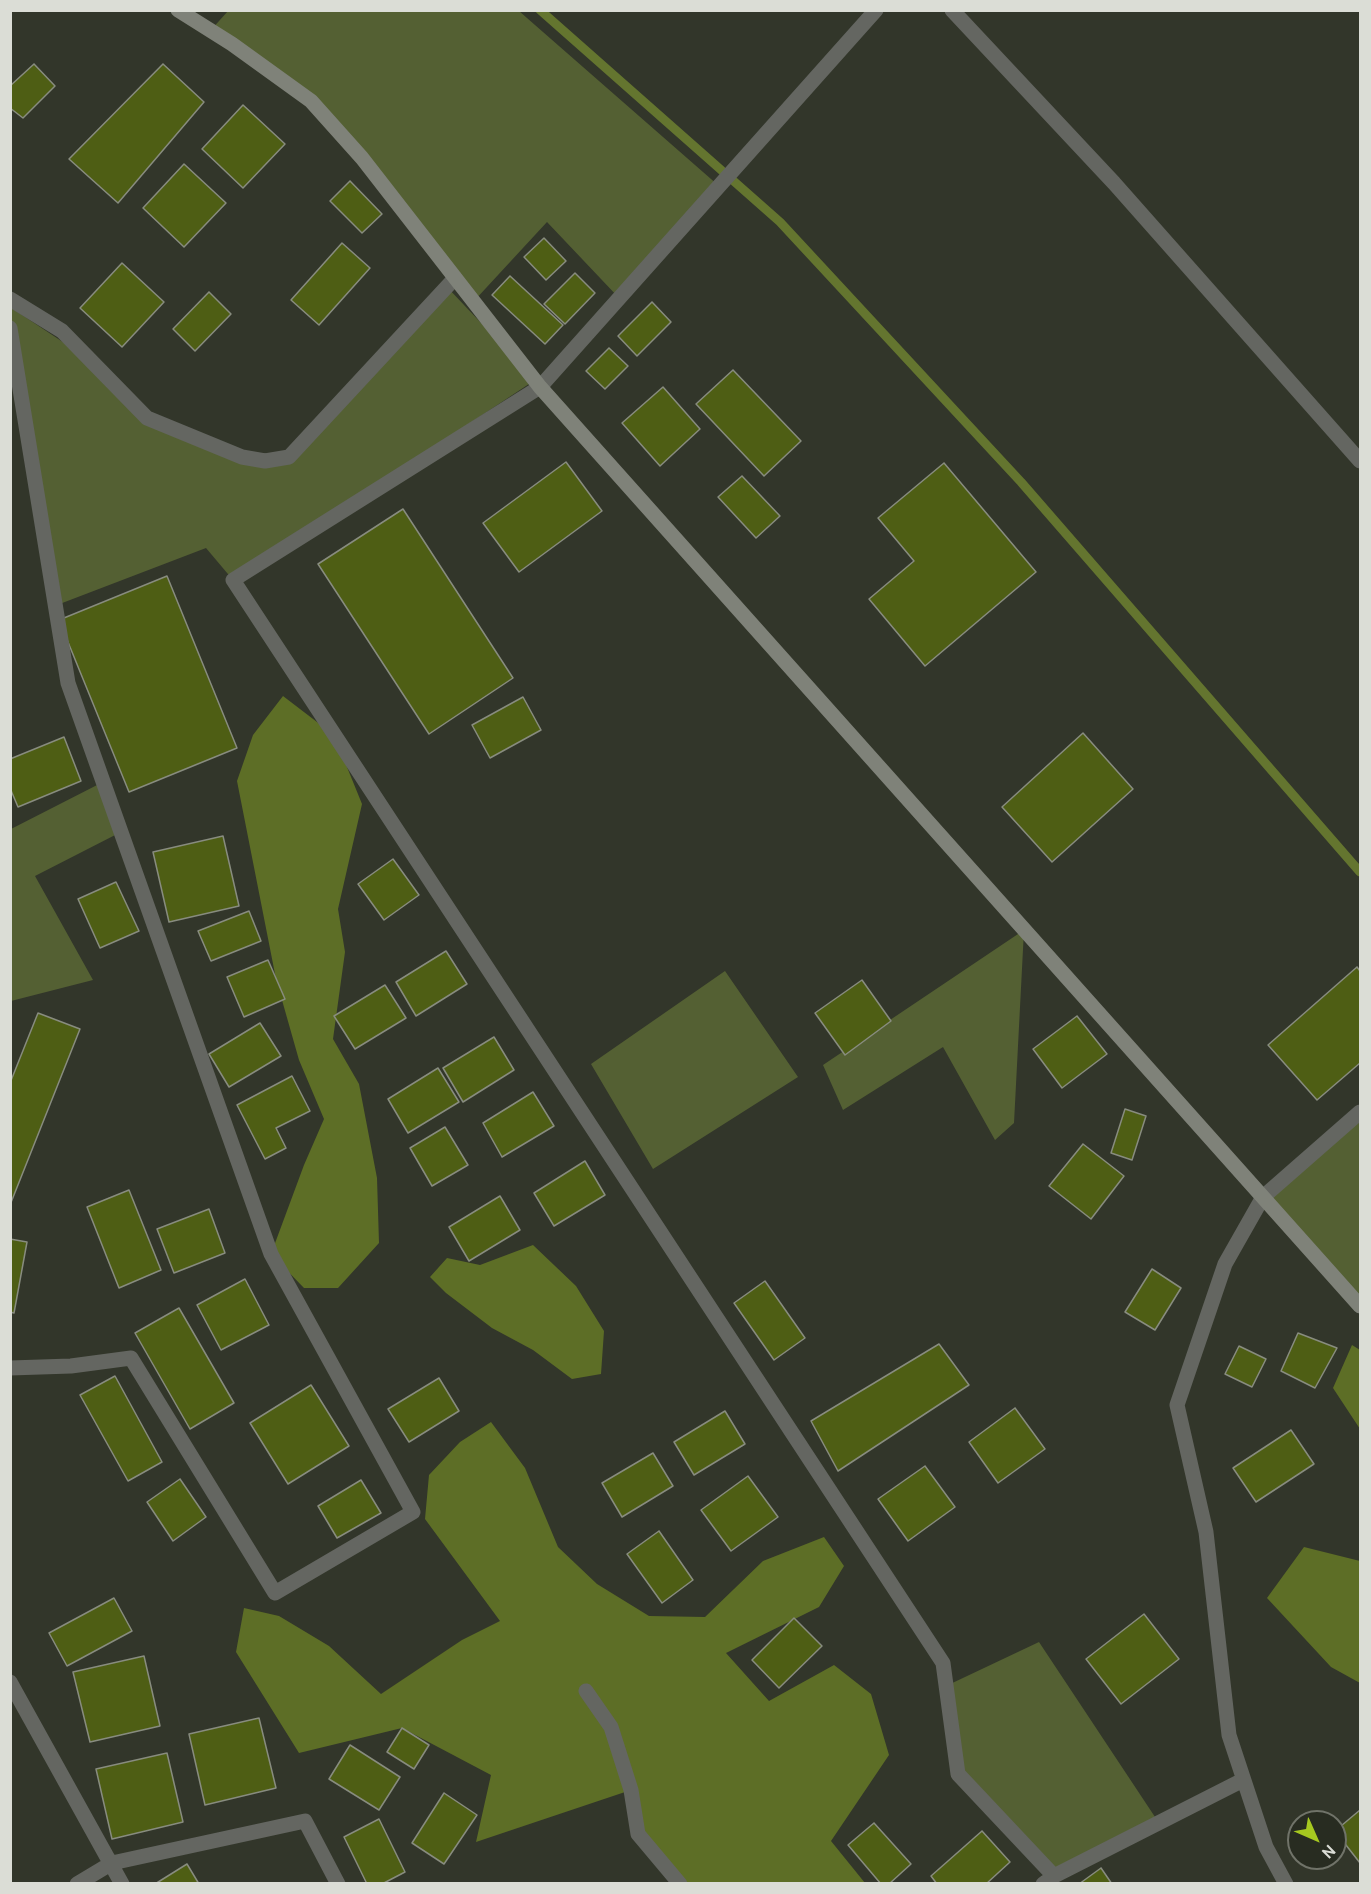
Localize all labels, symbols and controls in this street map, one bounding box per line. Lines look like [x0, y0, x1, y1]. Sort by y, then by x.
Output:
north arrow [1287, 1810, 1347, 1870]
text: N [1318, 1841, 1339, 1862]

